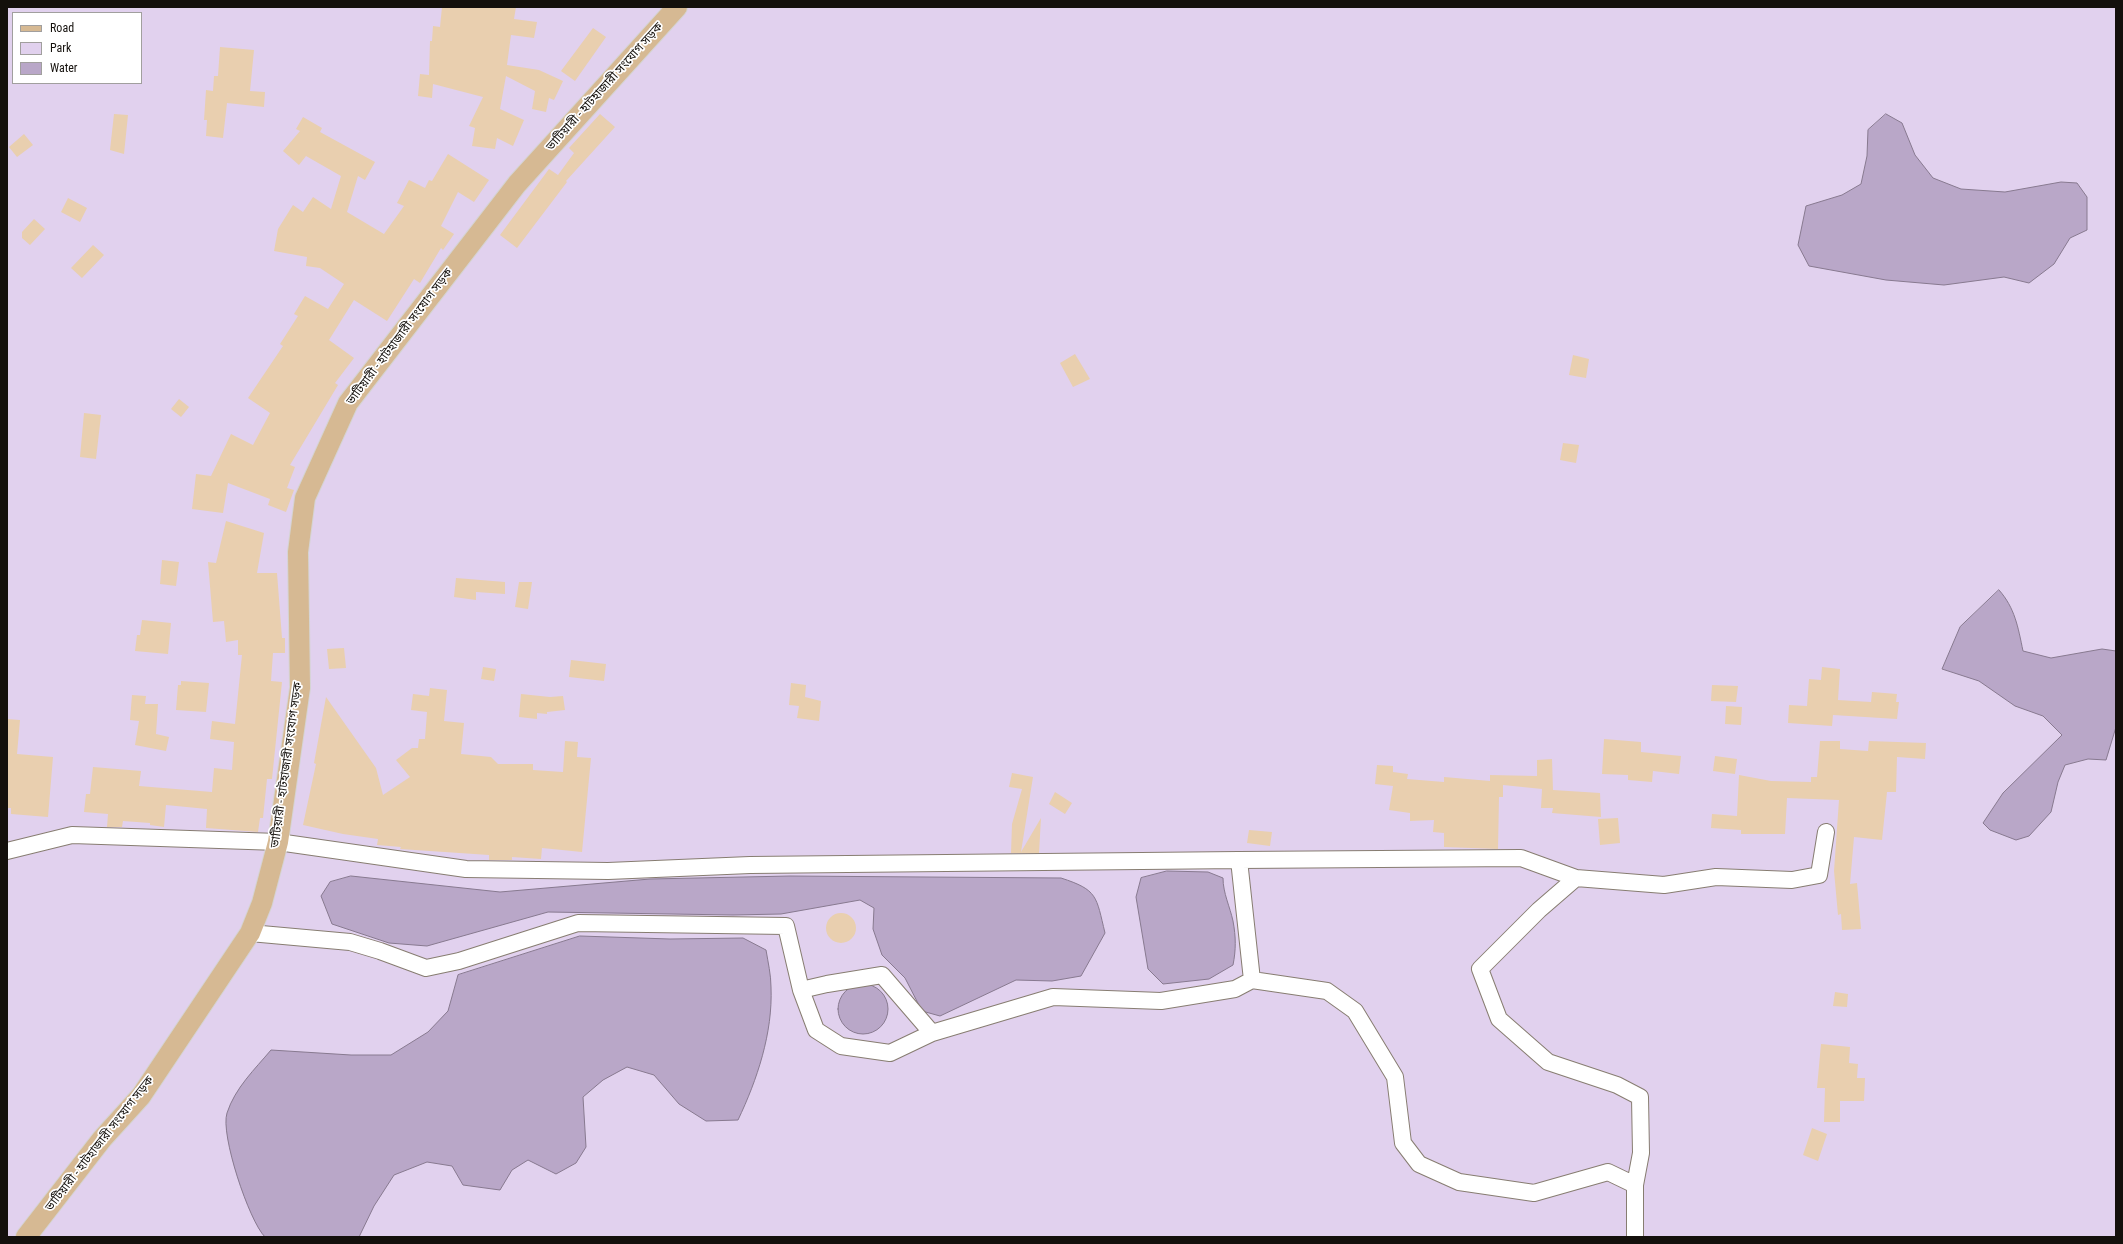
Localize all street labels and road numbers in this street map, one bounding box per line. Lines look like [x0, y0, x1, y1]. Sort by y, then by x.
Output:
street label: ভাটিয়ারী - হাটহাজারী সংযোগ সড়ক [544, 20, 666, 154]
street label: ভাটিয়ারী - হাটহাজারী সংযোগ সড়ক [344, 266, 456, 408]
street label: ভাটিয়ারী - হাটহাজারী সংযোগ সড়ক [268, 681, 306, 849]
street label: ভাটিয়ারী - হাটহাজারী সংযোগ সড়ক [43, 1074, 157, 1214]

